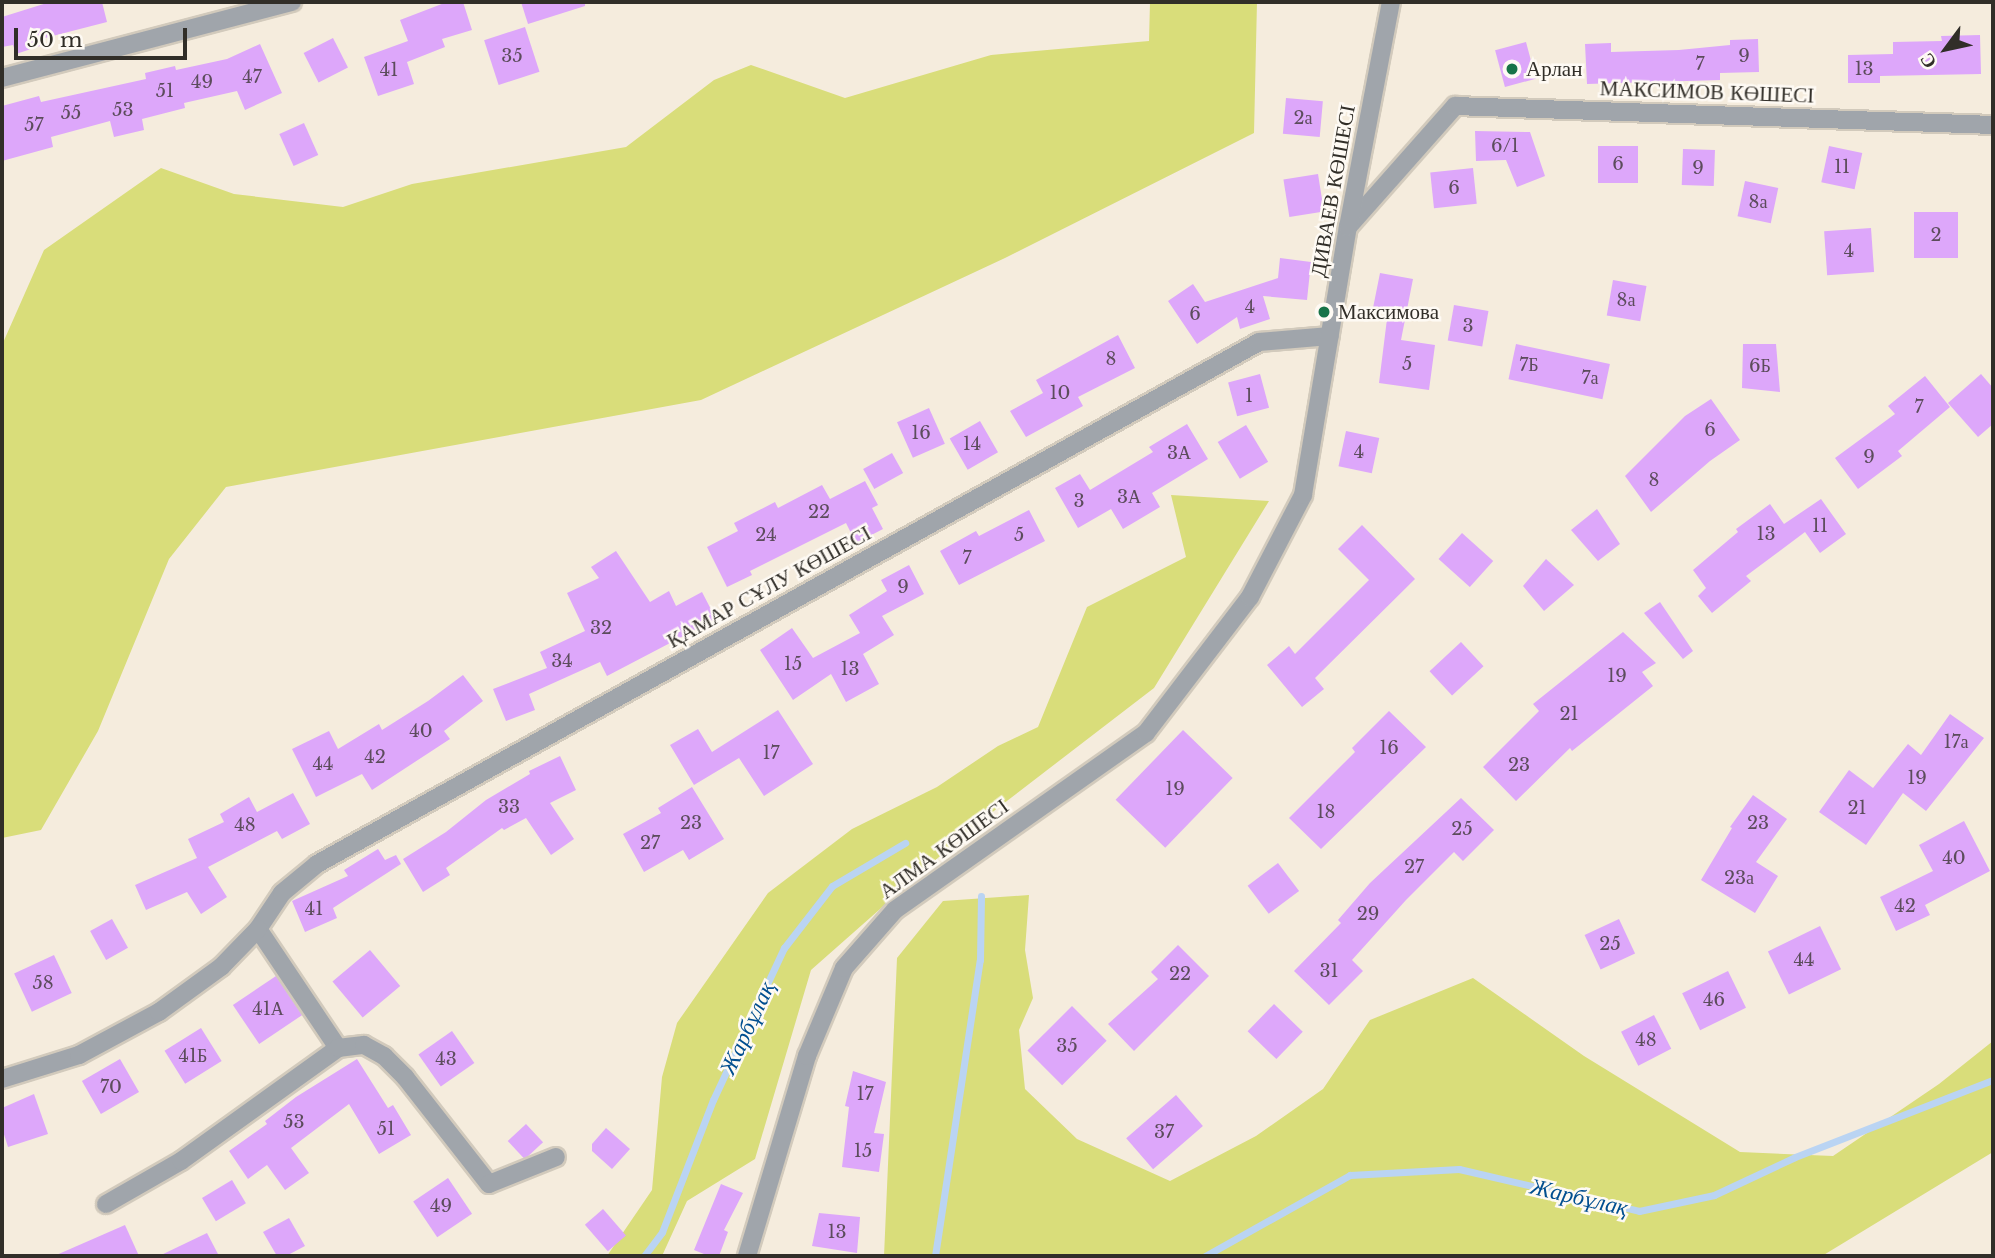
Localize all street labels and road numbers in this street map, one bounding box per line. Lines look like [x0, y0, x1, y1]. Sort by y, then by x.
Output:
street label: МАКСИМОВ КӨШЕСІ [1599, 76, 1815, 108]
street label: ДИВАЕВ КӨШЕСІ [1305, 103, 1361, 279]
street label: ҚАМАР СҰЛУ КӨШЕСІ [663, 520, 875, 654]
street label: АЛМА КӨШЕСІ [875, 794, 1013, 904]

